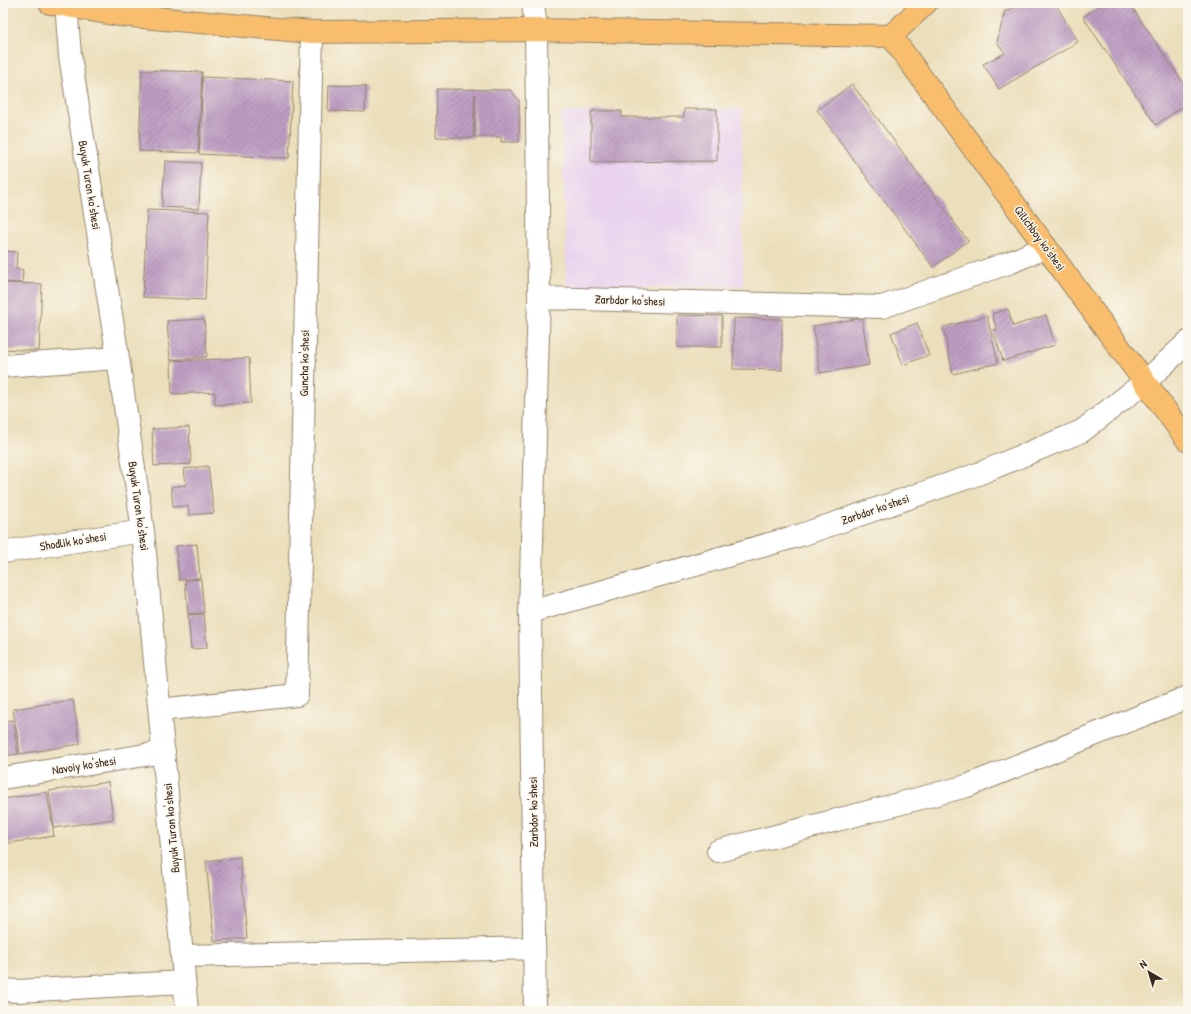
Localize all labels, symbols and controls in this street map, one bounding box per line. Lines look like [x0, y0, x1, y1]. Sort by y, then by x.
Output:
street label: Buyuk Turon ko'shesi [75, 139, 105, 231]
street label: Qilichboy ko'shesi [1010, 202, 1070, 274]
street label: Zarbdor ko'shesi [594, 290, 666, 310]
street label: Guncha ko'shesi [295, 330, 313, 396]
street label: Buyuk Turon ko'shesi [124, 460, 154, 552]
street label: Zarbdor ko'shesi [839, 489, 911, 529]
street label: Shodlik ko'shesi [38, 527, 108, 555]
street label: Navoiy ko'shesi [51, 752, 117, 778]
street label: Zarbdor ko'shesi [524, 776, 542, 848]
street label: Buyuk Turon ko'shesi [159, 782, 183, 874]
north arrow [1129, 952, 1169, 992]
text: N [1136, 957, 1150, 971]

